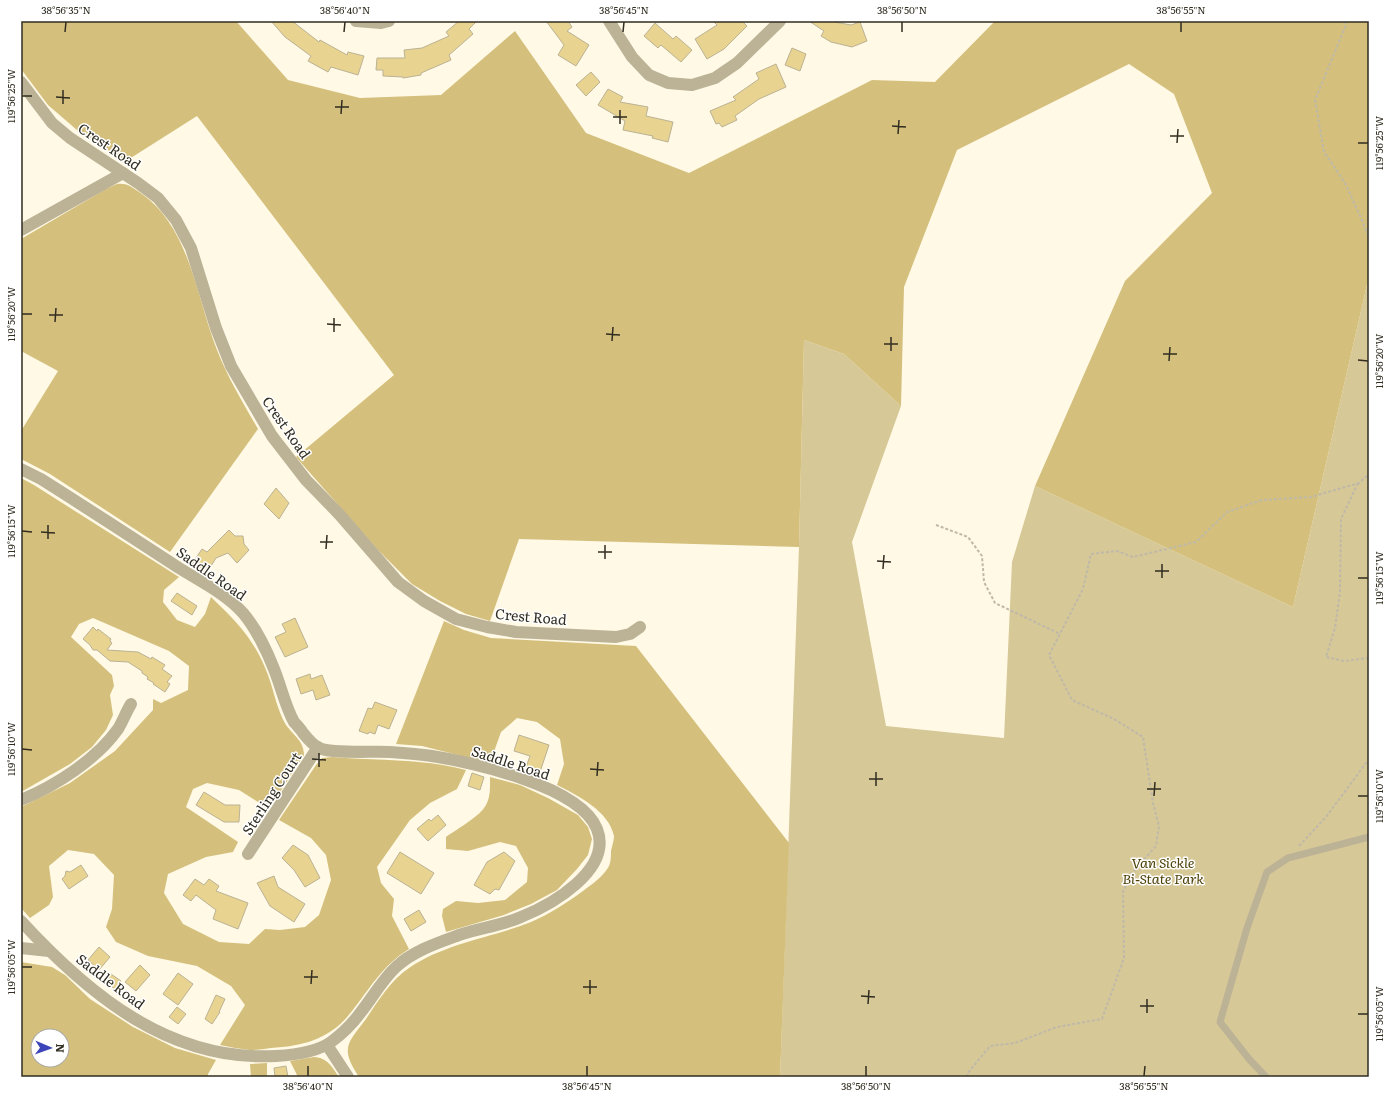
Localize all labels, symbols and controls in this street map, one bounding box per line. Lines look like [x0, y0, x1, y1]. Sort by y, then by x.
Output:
text: 38°56'35"N [41, 2, 91, 17]
text: 38°56'40"N [320, 2, 370, 17]
text: 38°56'45"N [599, 2, 649, 17]
text: 38°56'50"N [877, 2, 927, 17]
text: 38°56'55"N [1156, 2, 1206, 17]
text: 119°56'25"W [3, 69, 18, 123]
text: 119°56'25"W [1371, 116, 1386, 170]
street label: Crest Road [75, 118, 146, 175]
text: 119°56'20"W [3, 286, 18, 342]
text: 119°56'20"W [1371, 333, 1386, 389]
street label: Crest Road [258, 392, 316, 463]
text: 119°56'15"W [3, 504, 18, 558]
street label: Saddle Road [173, 541, 251, 605]
text: 119°56'15"W [1371, 551, 1386, 605]
street label: Crest Road [494, 603, 568, 629]
text: 119°56'10"W [3, 722, 18, 776]
street label: Saddle Road [469, 740, 553, 784]
street label: Sterling Court [237, 747, 306, 839]
text: 119°56'10"W [1371, 769, 1386, 823]
park label: Van Sickle Bi-State Park [1122, 852, 1204, 888]
text: 119°56'05"W [3, 939, 18, 995]
street label: Saddle Road [73, 949, 150, 1014]
text: 119°56'05"W [1371, 986, 1386, 1042]
north arrow [30, 1028, 70, 1068]
text: N [53, 1043, 69, 1053]
text: 38°56'40"N [283, 1078, 333, 1093]
text: 38°56'45"N [562, 1078, 612, 1093]
text: 38°56'50"N [841, 1078, 891, 1093]
text: 38°56'55"N [1119, 1078, 1169, 1093]

